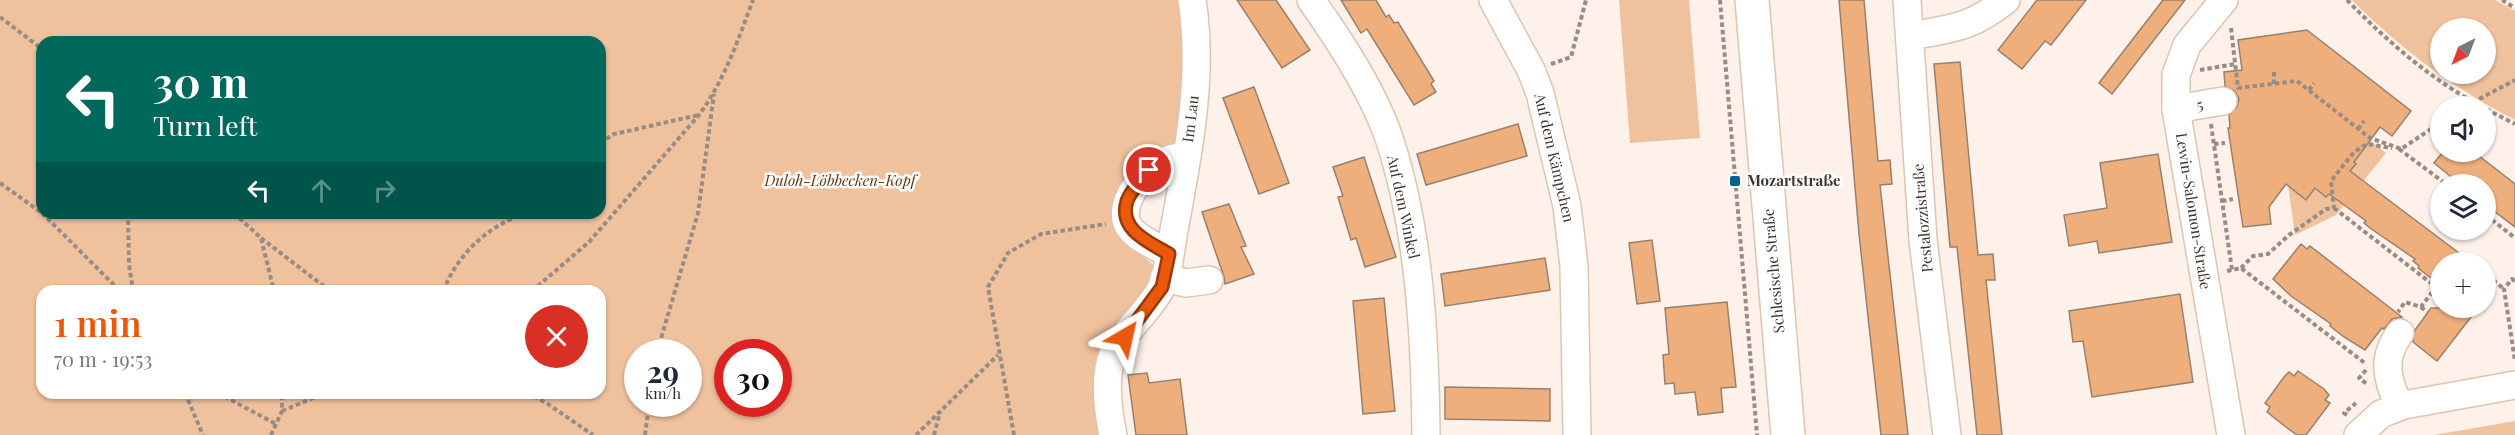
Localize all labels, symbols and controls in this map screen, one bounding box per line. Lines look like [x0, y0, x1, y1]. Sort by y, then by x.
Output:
north arrow [2430, 18, 2496, 84]
map controls [2430, 18, 2496, 318]
text: 30 m [153, 53, 248, 109]
icon: left [54, 60, 132, 138]
street label: Auf dem Kämpchen [1530, 90, 1580, 224]
street label: Im Lau [1177, 94, 1203, 143]
street label: 5 [2195, 94, 2205, 114]
button: sound [2430, 96, 2496, 162]
text: Turn left [153, 107, 257, 143]
street label: Lewin-Salomon-Straße [2172, 131, 2216, 291]
pin [1123, 144, 1174, 195]
street label: Auf dem Winkel [1383, 152, 1425, 261]
icon: arrive [1132, 153, 1165, 186]
street label: Pestalozzistraße [1907, 163, 1937, 273]
park label: Duloh-Löbbecken-Kopf [763, 170, 919, 190]
place label: Mozartstraße [1747, 170, 1841, 190]
icon: left [242, 174, 275, 207]
icon: ahead [305, 174, 338, 207]
icon: right [368, 174, 401, 207]
marker: Mozartstraße [1728, 174, 1742, 188]
button: layers [2430, 174, 2496, 240]
street label: Schlesische Straße [1758, 208, 1788, 334]
button: + [2430, 252, 2496, 318]
text: 1 min [54, 298, 142, 346]
button: close [525, 305, 588, 368]
position arrow [1093, 305, 1157, 369]
speed limit sign: 30 [714, 339, 792, 417]
text: 70 m · 19:53 [54, 345, 152, 372]
text: 29 [647, 351, 679, 391]
text: km/h [645, 383, 681, 403]

